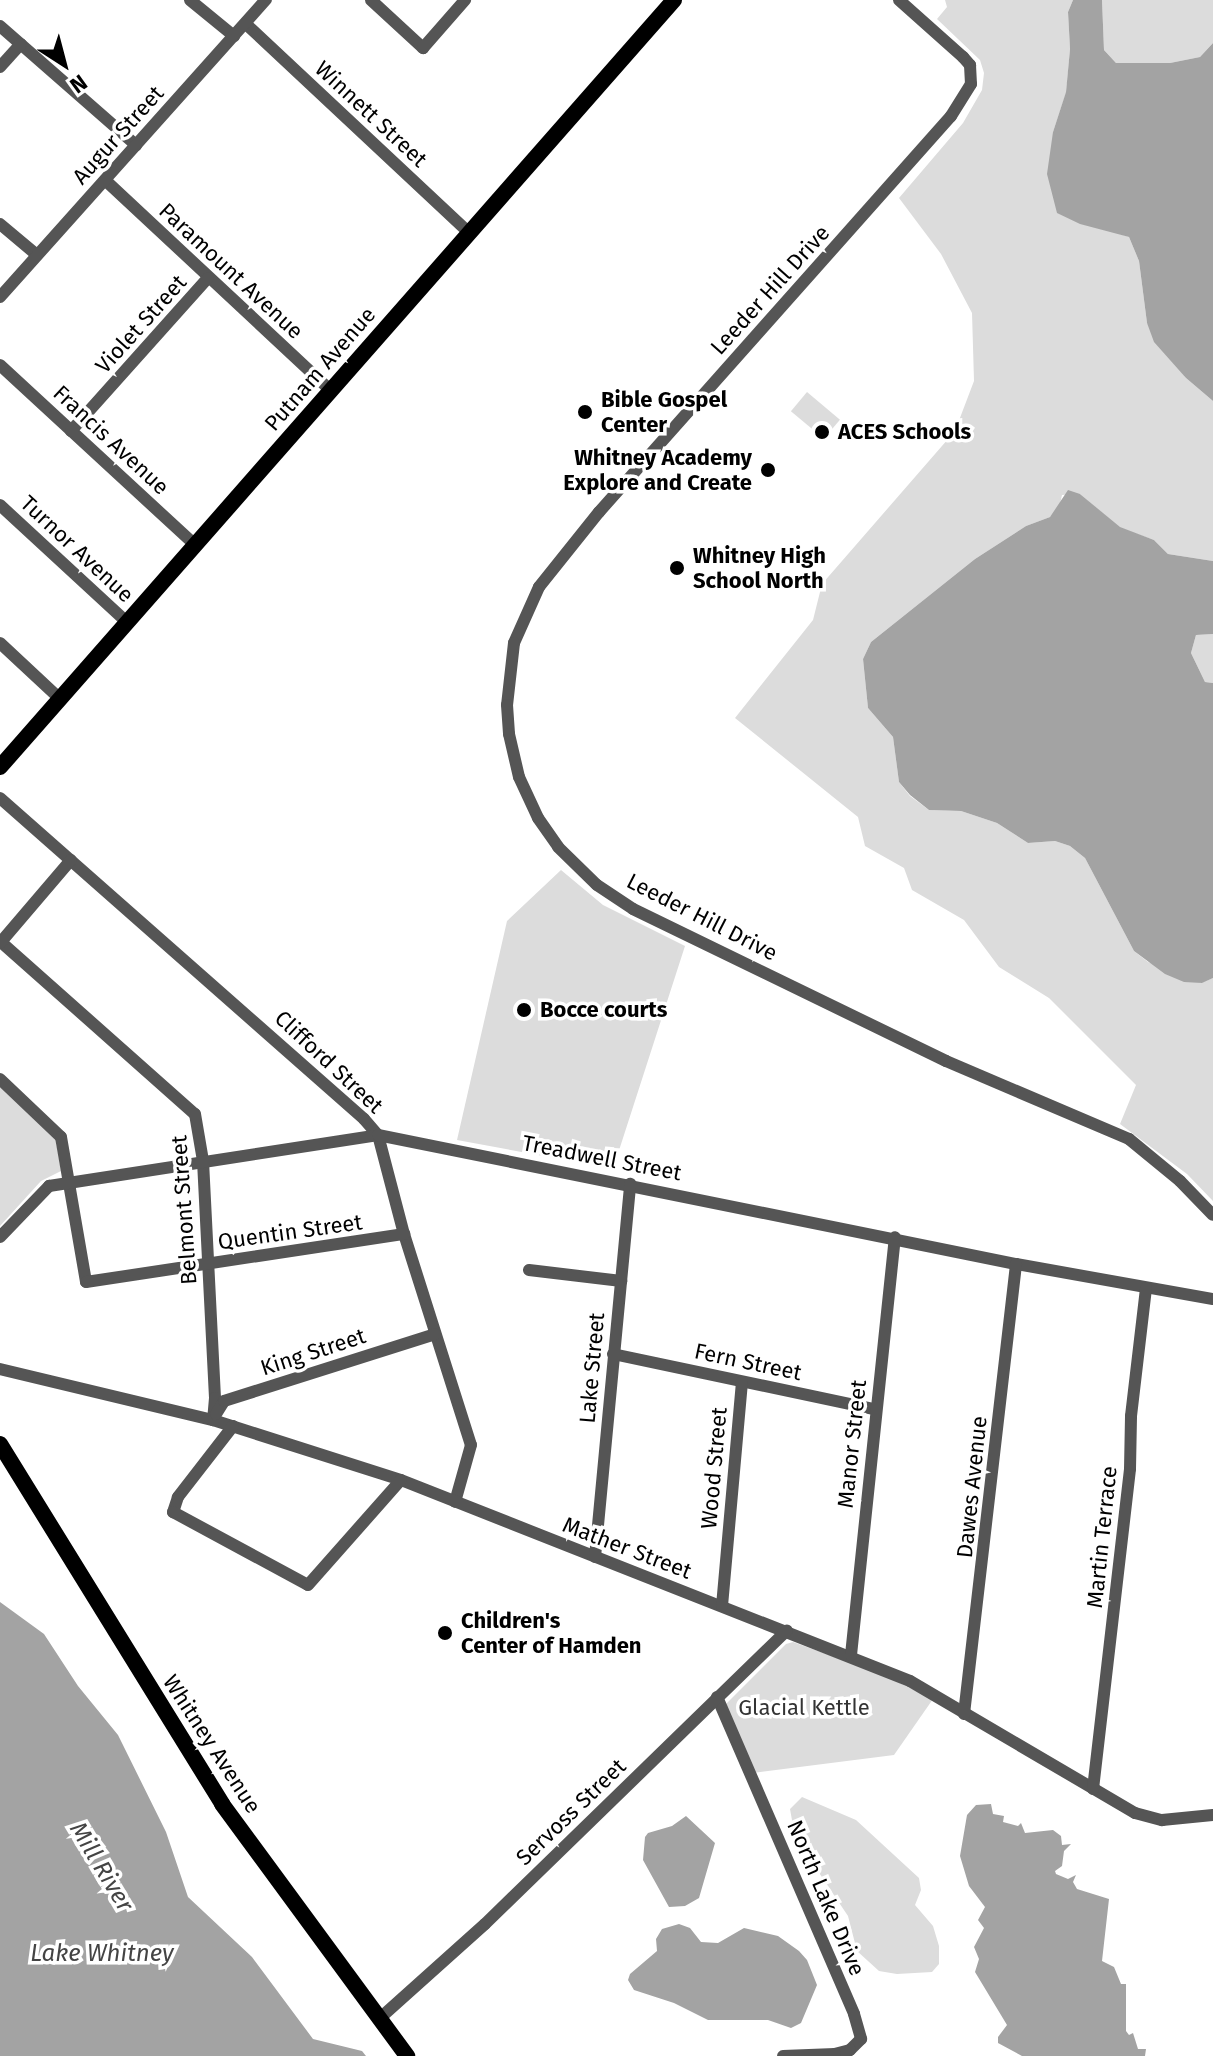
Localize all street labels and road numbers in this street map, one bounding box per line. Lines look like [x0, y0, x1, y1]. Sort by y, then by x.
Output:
street label: Winnett Street [310, 55, 432, 173]
street label: Augur Street [67, 80, 169, 190]
street label: Paramount Avenue [153, 197, 309, 345]
street label: Leeder Hill Drive [705, 220, 835, 360]
street label: Violet Street [90, 269, 192, 379]
street label: Putnam Avenue [259, 302, 381, 436]
street label: Francis Avenue [48, 380, 174, 500]
street label: Turnor Avenue [15, 490, 139, 608]
street label: Leeder Hill Drive [622, 868, 782, 966]
street label: Clifford Street [269, 1005, 389, 1119]
street label: Treadwell Street [520, 1130, 684, 1186]
street label: Belmont Street [166, 1134, 202, 1286]
street label: Quentin Street [216, 1209, 364, 1255]
street label: Lake Street [574, 1311, 610, 1425]
street label: King Street [257, 1323, 369, 1381]
street label: Fern Street [692, 1338, 804, 1386]
street label: Manor Street [832, 1379, 872, 1509]
street label: Wood Street [696, 1406, 732, 1530]
street label: Dawes Avenue [951, 1415, 993, 1559]
street label: Martin Terrace [1081, 1465, 1123, 1609]
street label: Mather Street [559, 1511, 695, 1585]
street label: Whitney Avenue [157, 1670, 267, 1818]
street label: Servoss Street [511, 1753, 631, 1871]
street label: North Lake Drive [781, 1816, 871, 1980]

